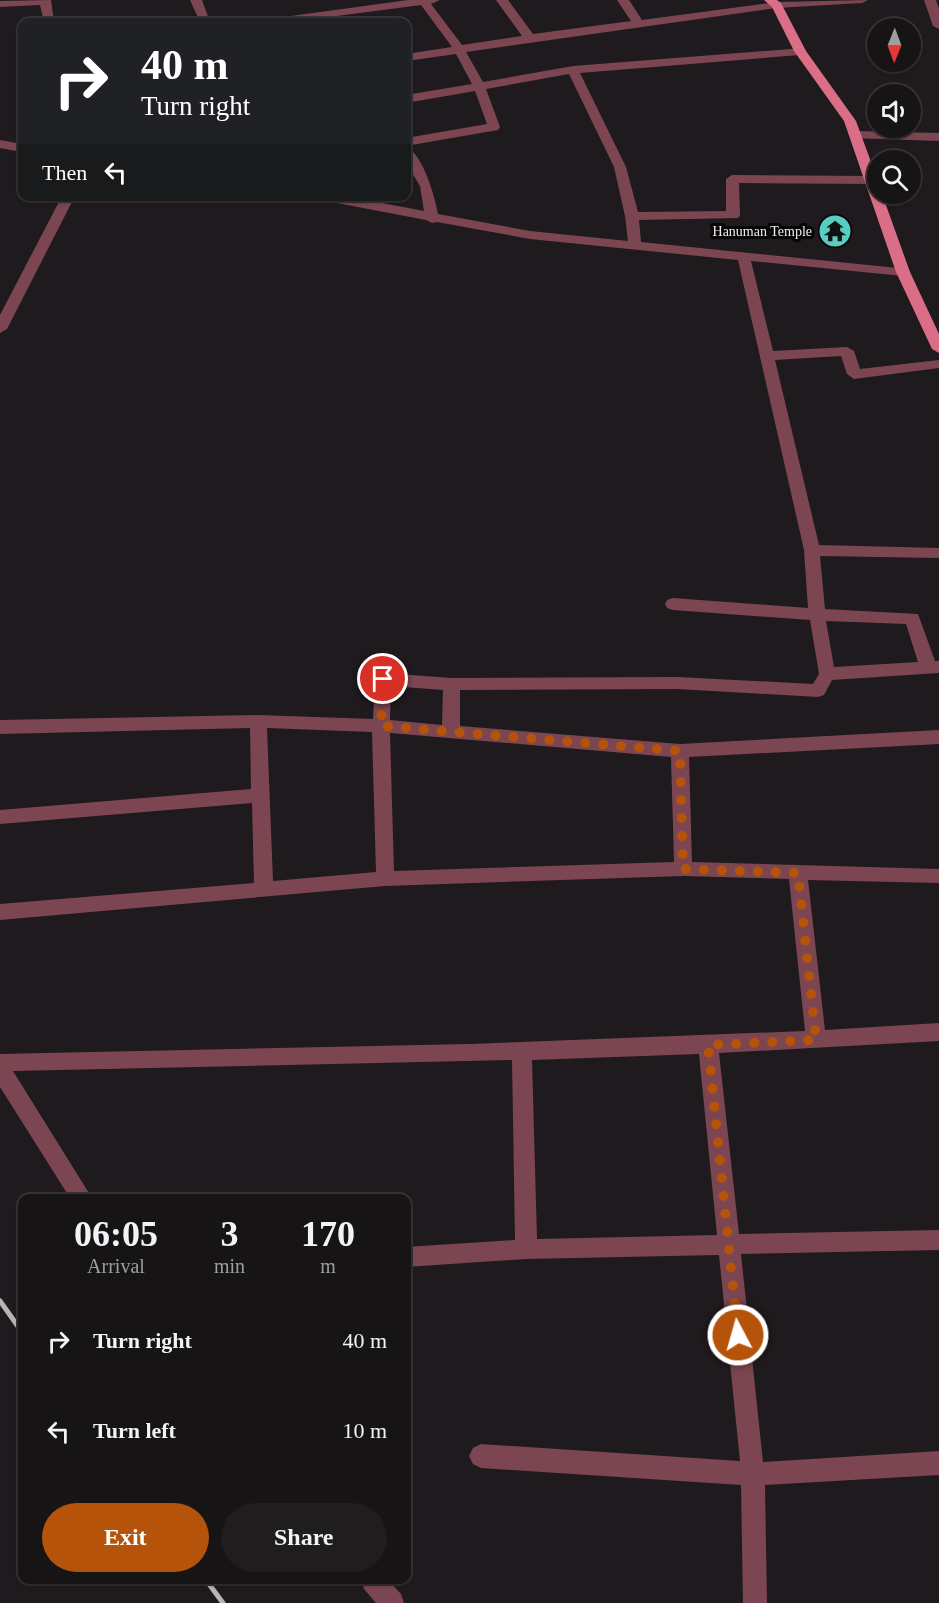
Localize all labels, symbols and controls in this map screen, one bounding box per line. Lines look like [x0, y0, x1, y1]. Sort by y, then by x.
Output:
north arrow [867, 18, 921, 72]
map controls [867, 18, 921, 204]
icon: right [42, 42, 120, 120]
text: 40 m [141, 42, 229, 88]
button: sound [867, 84, 921, 138]
text: Turn right [141, 91, 250, 121]
button: search [867, 150, 921, 204]
icon: left [99, 156, 132, 189]
text: Then [42, 160, 87, 185]
temple icon: Hanuman Temple [817, 213, 853, 249]
place label: Hanuman Temple [713, 224, 812, 239]
pin [357, 653, 408, 704]
icon: arrive [366, 662, 399, 695]
text: 06:05 [74, 1214, 158, 1254]
text: 3 [221, 1214, 239, 1254]
text: 170 [301, 1214, 355, 1254]
text: Arrival [87, 1255, 145, 1277]
text: min [214, 1255, 245, 1277]
text: m [320, 1255, 336, 1277]
position arrow [706, 1303, 770, 1367]
icon: right [42, 1325, 75, 1358]
text: Turn right [93, 1328, 192, 1353]
text: 40 m [342, 1328, 387, 1353]
icon: left [42, 1415, 75, 1448]
text: Turn left [93, 1418, 176, 1443]
text: 10 m [342, 1418, 387, 1443]
button: Exit [42, 1503, 209, 1572]
button: Share [221, 1503, 387, 1572]

